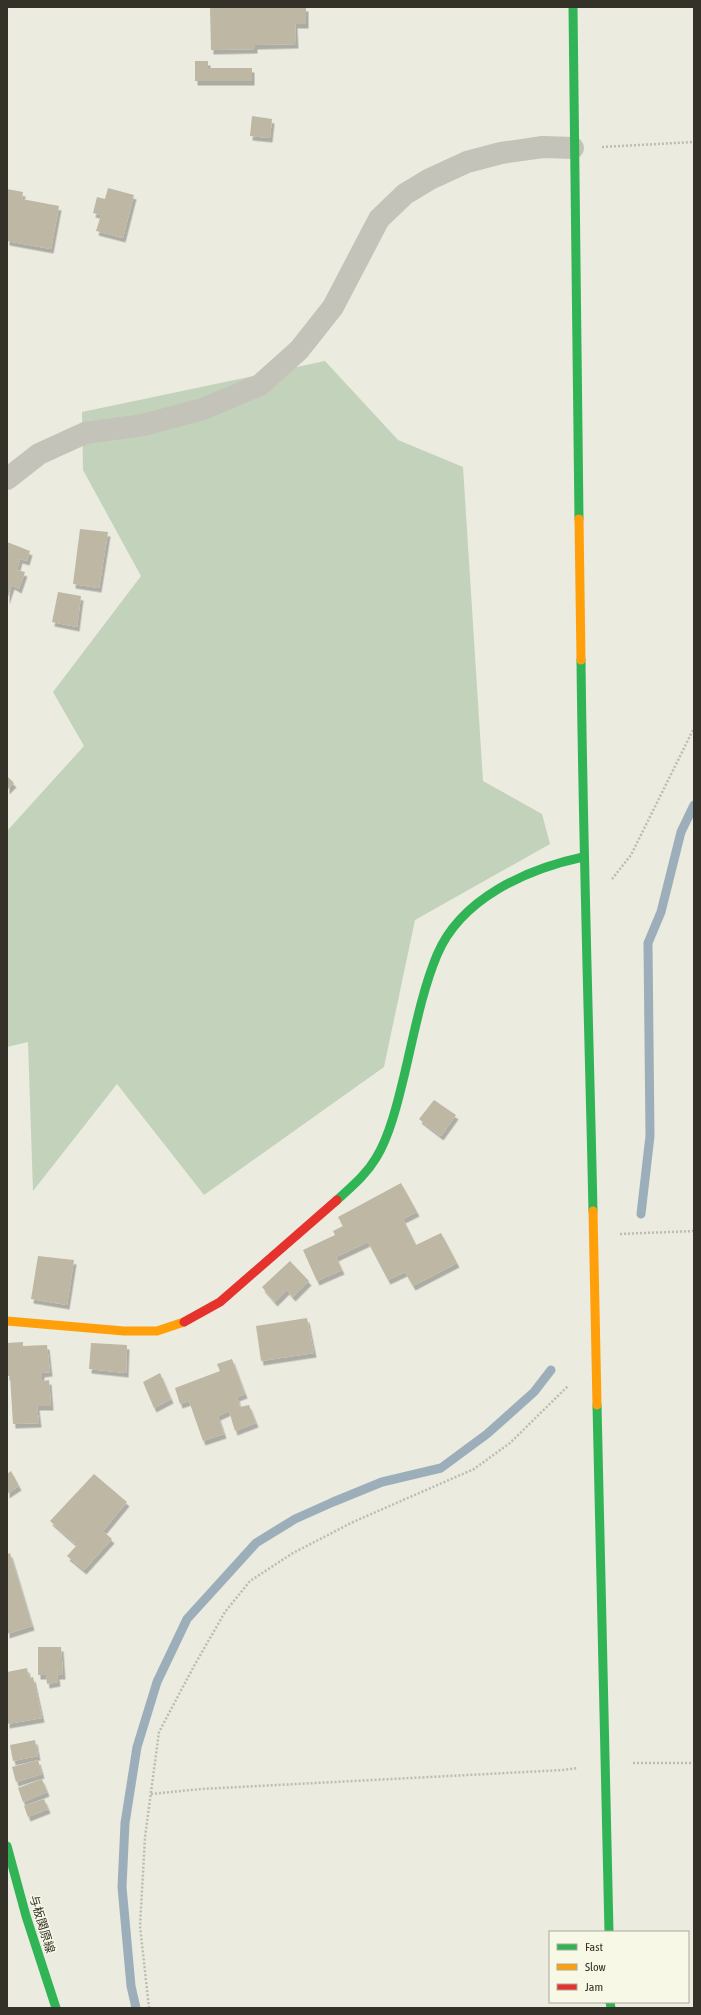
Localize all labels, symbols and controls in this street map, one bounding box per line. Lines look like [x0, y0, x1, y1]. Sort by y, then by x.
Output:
street label: 与板関原線 [27, 1893, 57, 1955]
legend [549, 1931, 689, 2003]
text: Fast [585, 1940, 603, 1954]
text: Slow [585, 1960, 606, 1974]
text: Jam [585, 1980, 603, 1994]

